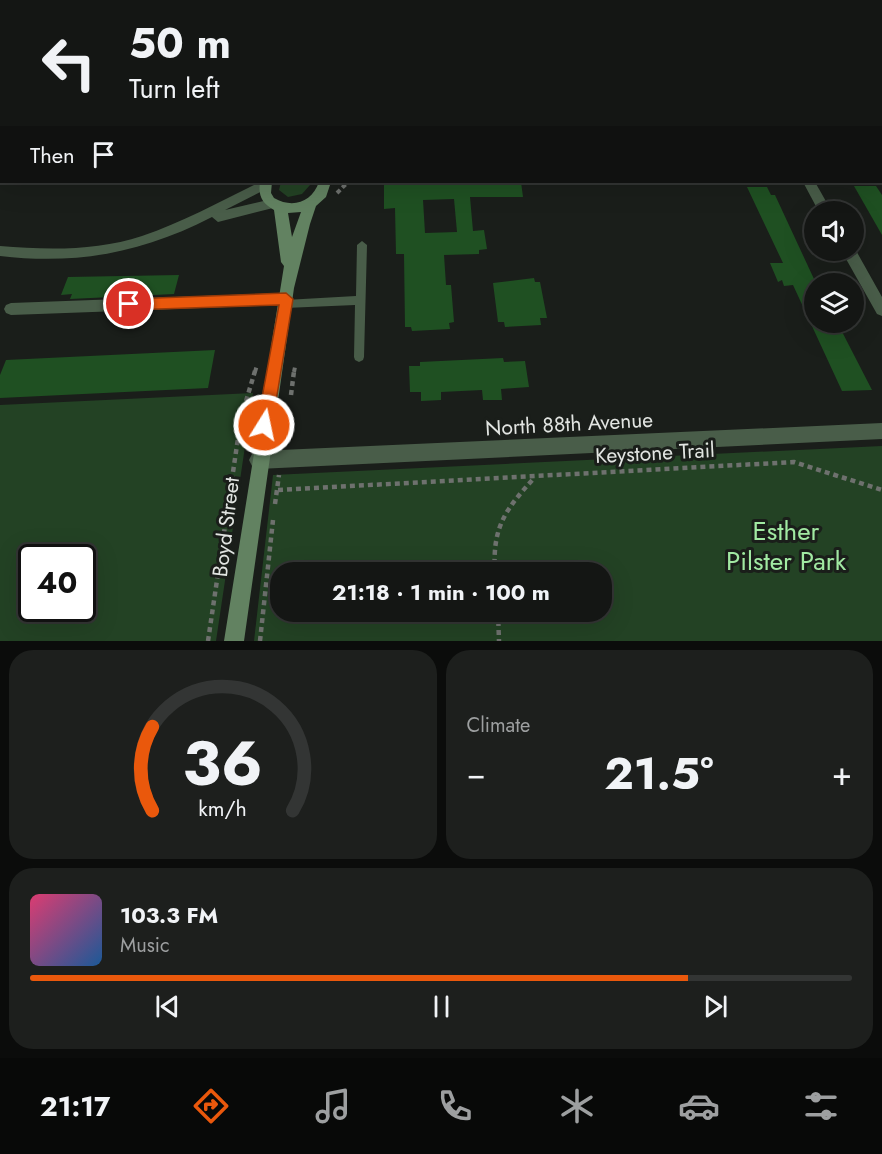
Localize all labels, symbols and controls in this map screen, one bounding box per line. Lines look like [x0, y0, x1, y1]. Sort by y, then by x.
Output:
text: 50 m [129, 13, 231, 74]
icon: left [30, 24, 108, 102]
text: Turn left [129, 69, 219, 108]
icon: arrive [87, 138, 120, 171]
text: Then [30, 139, 75, 171]
map controls [804, 201, 864, 333]
button: sound [804, 201, 864, 261]
button: layers [804, 273, 864, 333]
pin [103, 278, 154, 329]
icon: arrive [112, 287, 145, 320]
position arrow [232, 393, 296, 457]
street label: North 88th Avenue [484, 405, 654, 443]
street label: Keystone Trail [594, 435, 716, 471]
street label: Boyd Street [205, 475, 247, 579]
park label: Esther Pilster Park [726, 512, 847, 580]
speed limit sign: 40 [18, 544, 96, 622]
text: 21:18 · 1 min · 100 m [332, 576, 550, 608]
text: Climate [467, 711, 530, 740]
text: 36 [183, 718, 263, 808]
text: 21.5° [604, 741, 714, 806]
text: − [467, 750, 486, 797]
text: + [832, 750, 852, 797]
text: km/h [199, 794, 247, 825]
text: 103.3 FM [120, 899, 218, 931]
text: Music [120, 931, 170, 960]
icon: previous [151, 990, 184, 1023]
icon: pause [425, 990, 458, 1023]
icon: next [699, 990, 732, 1023]
icon: directions [190, 1085, 232, 1127]
icon: music [312, 1085, 354, 1127]
icon: phone [434, 1085, 476, 1127]
icon: climate [556, 1085, 598, 1127]
icon: car [678, 1085, 720, 1127]
icon: filters [800, 1085, 842, 1127]
text: 21:17 [40, 1087, 110, 1126]

